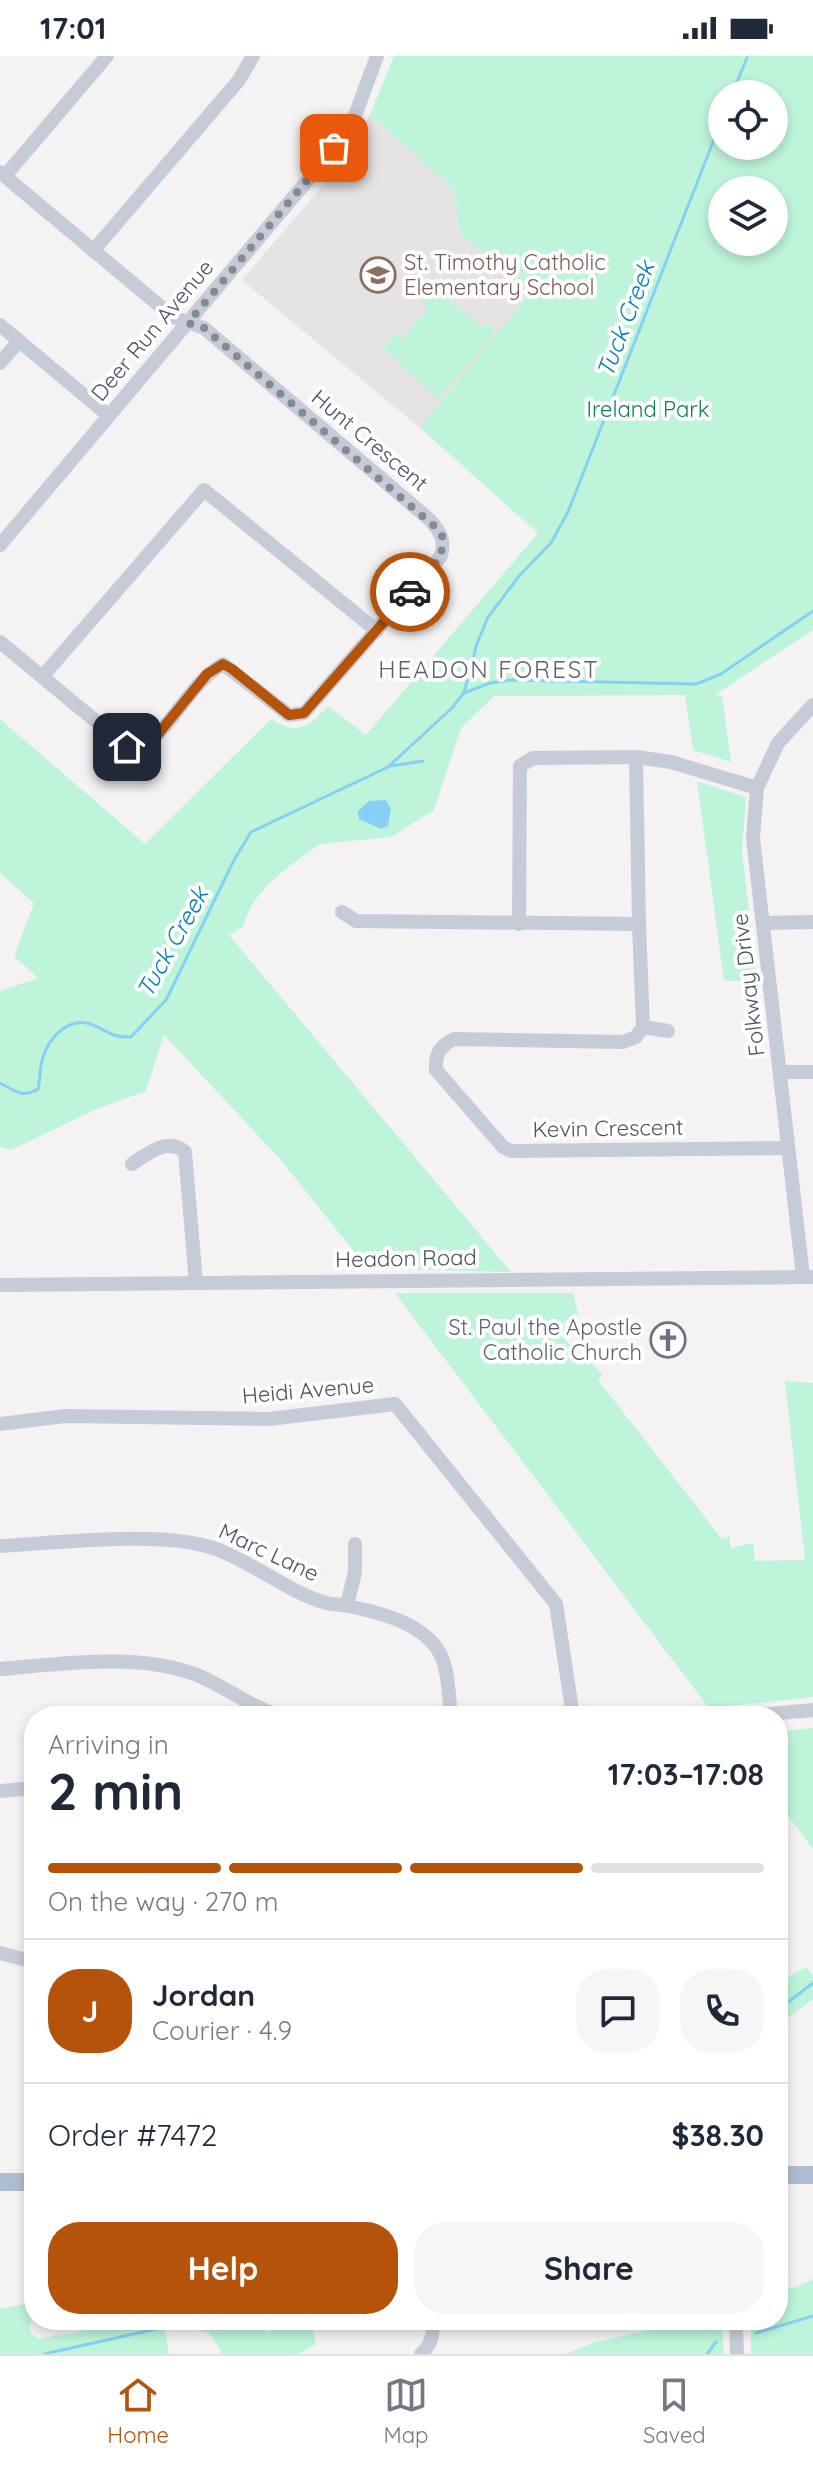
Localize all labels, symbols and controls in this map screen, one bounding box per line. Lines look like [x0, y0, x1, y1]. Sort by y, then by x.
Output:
text: 17:01 [40, 9, 106, 47]
map controls [708, 80, 788, 256]
button: locate [708, 80, 788, 160]
pin [300, 114, 368, 182]
icon: bag [312, 126, 356, 170]
button: layers [708, 176, 788, 256]
place label: St. Timothy Catholic Elementary School [404, 248, 606, 301]
street label: Deer Run Avenue [85, 253, 219, 407]
water label: Tuck Creek [589, 255, 662, 381]
school or university icon: St. Timothy Catholic Elementary School [359, 256, 397, 294]
street label: Hunt Crescent [306, 383, 434, 497]
park label: Ireland Park [587, 395, 709, 423]
courier [370, 552, 450, 632]
icon: car [388, 570, 432, 614]
district label: HEADON FOREST [378, 654, 600, 684]
pin [93, 713, 161, 781]
icon: home [105, 725, 149, 769]
water label: Tuck Creek [129, 880, 216, 1002]
street label: Folkway Drive [725, 912, 771, 1058]
street label: Kevin Crescent [532, 1113, 684, 1143]
street label: Headon Road [335, 1243, 477, 1273]
place label: St. Paul the Apostle Catholic Church [448, 1313, 642, 1366]
church icon: St. Paul the Apostle Catholic Church [649, 1321, 687, 1359]
street label: Heidi Avenue [241, 1370, 375, 1410]
street label: Marc Lane [215, 1517, 323, 1587]
text: Arriving in [48, 1728, 169, 1761]
text: 17:03–17:08 [608, 1755, 764, 1793]
text: 2 min [48, 1758, 183, 1823]
text: On the way · 270 m [48, 1885, 278, 1918]
button: chat [576, 1969, 660, 2053]
button: phone [680, 1969, 764, 2053]
text: Jordan [152, 1976, 255, 2014]
text: J [82, 1992, 98, 2030]
text: Courier · 4.9 [152, 2014, 292, 2047]
text: Order #7472 [48, 2116, 217, 2154]
text: $38.30 [672, 2116, 764, 2154]
button: Help [48, 2222, 398, 2314]
button: Share [414, 2222, 764, 2314]
tab: Home [107, 2373, 169, 2449]
tab: Map [384, 2373, 428, 2449]
tab: Saved [643, 2373, 706, 2449]

